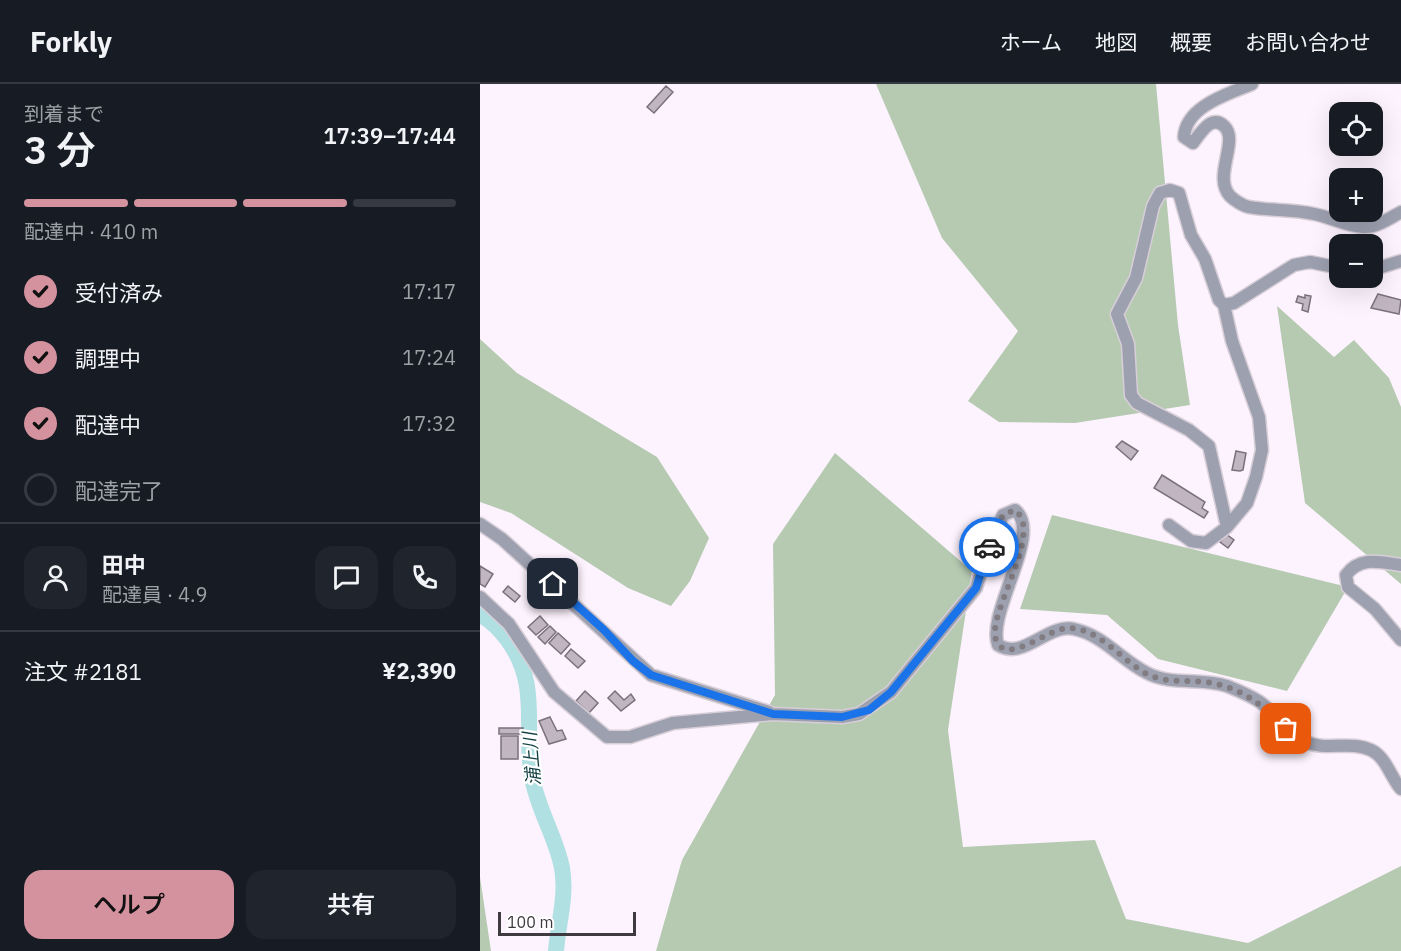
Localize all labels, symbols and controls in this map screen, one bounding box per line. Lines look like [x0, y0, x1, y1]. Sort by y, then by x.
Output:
text: Forkly [30, 23, 112, 60]
text: ホーム [1000, 28, 1062, 56]
text: 地図 [1095, 28, 1137, 56]
text: 概要 [1170, 28, 1212, 56]
text: お問い合わせ [1245, 28, 1371, 56]
text: 到着まで [24, 100, 104, 127]
map controls [1329, 102, 1383, 288]
button: locate [1329, 102, 1383, 156]
text: 17:39–17:44 [323, 121, 456, 150]
text: 3 分 [24, 124, 96, 175]
button: + [1329, 168, 1383, 222]
text: 配達中 · 410 m [24, 218, 158, 245]
button: − [1329, 234, 1383, 288]
icon: check [24, 275, 57, 308]
text: 受付済み [75, 278, 163, 307]
text: 17:17 [402, 278, 456, 305]
icon: check [24, 341, 57, 374]
text: 調理中 [75, 344, 141, 373]
text: 17:24 [402, 344, 456, 371]
icon: check [24, 407, 57, 440]
text: 配達中 [75, 410, 141, 439]
text: 17:32 [402, 410, 456, 437]
text: 配達完了 [75, 476, 163, 505]
courier [959, 517, 1019, 577]
icon: car [973, 531, 1006, 564]
button: person [24, 546, 87, 609]
button: chat [315, 546, 378, 609]
button: phone [393, 546, 456, 609]
text: 田中 [102, 550, 146, 579]
pin [527, 558, 578, 609]
icon: home [536, 567, 569, 600]
text: 配達員 · 4.9 [102, 581, 207, 608]
text: ¥2,390 [382, 656, 456, 685]
text: 注文 #2181 [24, 657, 142, 686]
pin [1260, 703, 1311, 754]
icon: bag [1269, 712, 1302, 745]
water label: 浦上川 [518, 729, 545, 787]
button: ヘルプ [24, 870, 234, 939]
button: 共有 [246, 870, 456, 939]
scale bar [498, 909, 636, 936]
text: 100 m [507, 912, 554, 932]

